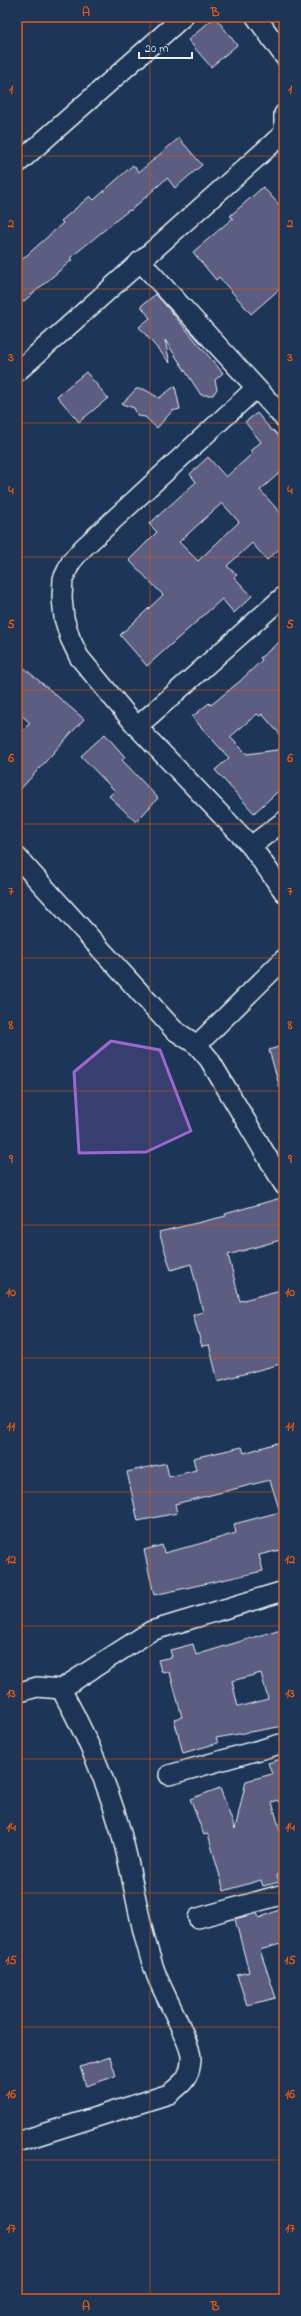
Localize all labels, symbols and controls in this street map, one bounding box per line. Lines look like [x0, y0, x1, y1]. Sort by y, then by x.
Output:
text: A [82, 3, 90, 22]
text: B [210, 3, 220, 22]
scale bar [139, 34, 192, 60]
text: 20 m [145, 40, 168, 58]
text: 1 [9, 80, 14, 99]
text: 1 [288, 80, 293, 99]
text: 2 [7, 214, 15, 233]
text: 2 [286, 214, 294, 233]
text: 3 [7, 348, 14, 367]
text: 3 [286, 348, 293, 367]
text: 4 [7, 481, 14, 500]
text: 4 [286, 481, 293, 500]
text: 5 [7, 615, 15, 634]
text: 5 [286, 615, 294, 634]
text: 6 [7, 749, 14, 768]
text: 6 [286, 749, 293, 768]
text: 7 [8, 882, 14, 901]
text: 7 [287, 882, 293, 901]
text: 8 [8, 1016, 14, 1035]
text: 8 [287, 1016, 293, 1035]
text: 9 [8, 1150, 14, 1169]
text: 9 [287, 1150, 293, 1169]
text: 10 [6, 1283, 16, 1302]
text: 10 [285, 1283, 295, 1302]
text: 11 [7, 1417, 16, 1436]
text: 11 [286, 1417, 295, 1436]
text: 12 [6, 1550, 17, 1569]
text: 12 [285, 1550, 296, 1569]
text: 13 [6, 1684, 16, 1703]
text: 13 [285, 1684, 295, 1703]
text: 14 [6, 1818, 16, 1837]
text: 14 [285, 1818, 295, 1837]
text: 15 [5, 1951, 17, 1970]
text: 15 [284, 1951, 296, 1970]
text: 16 [6, 2085, 16, 2104]
text: 16 [285, 2085, 295, 2104]
text: 17 [6, 2219, 16, 2238]
text: 17 [285, 2219, 295, 2238]
text: A [82, 2297, 90, 2316]
text: B [210, 2297, 220, 2316]

